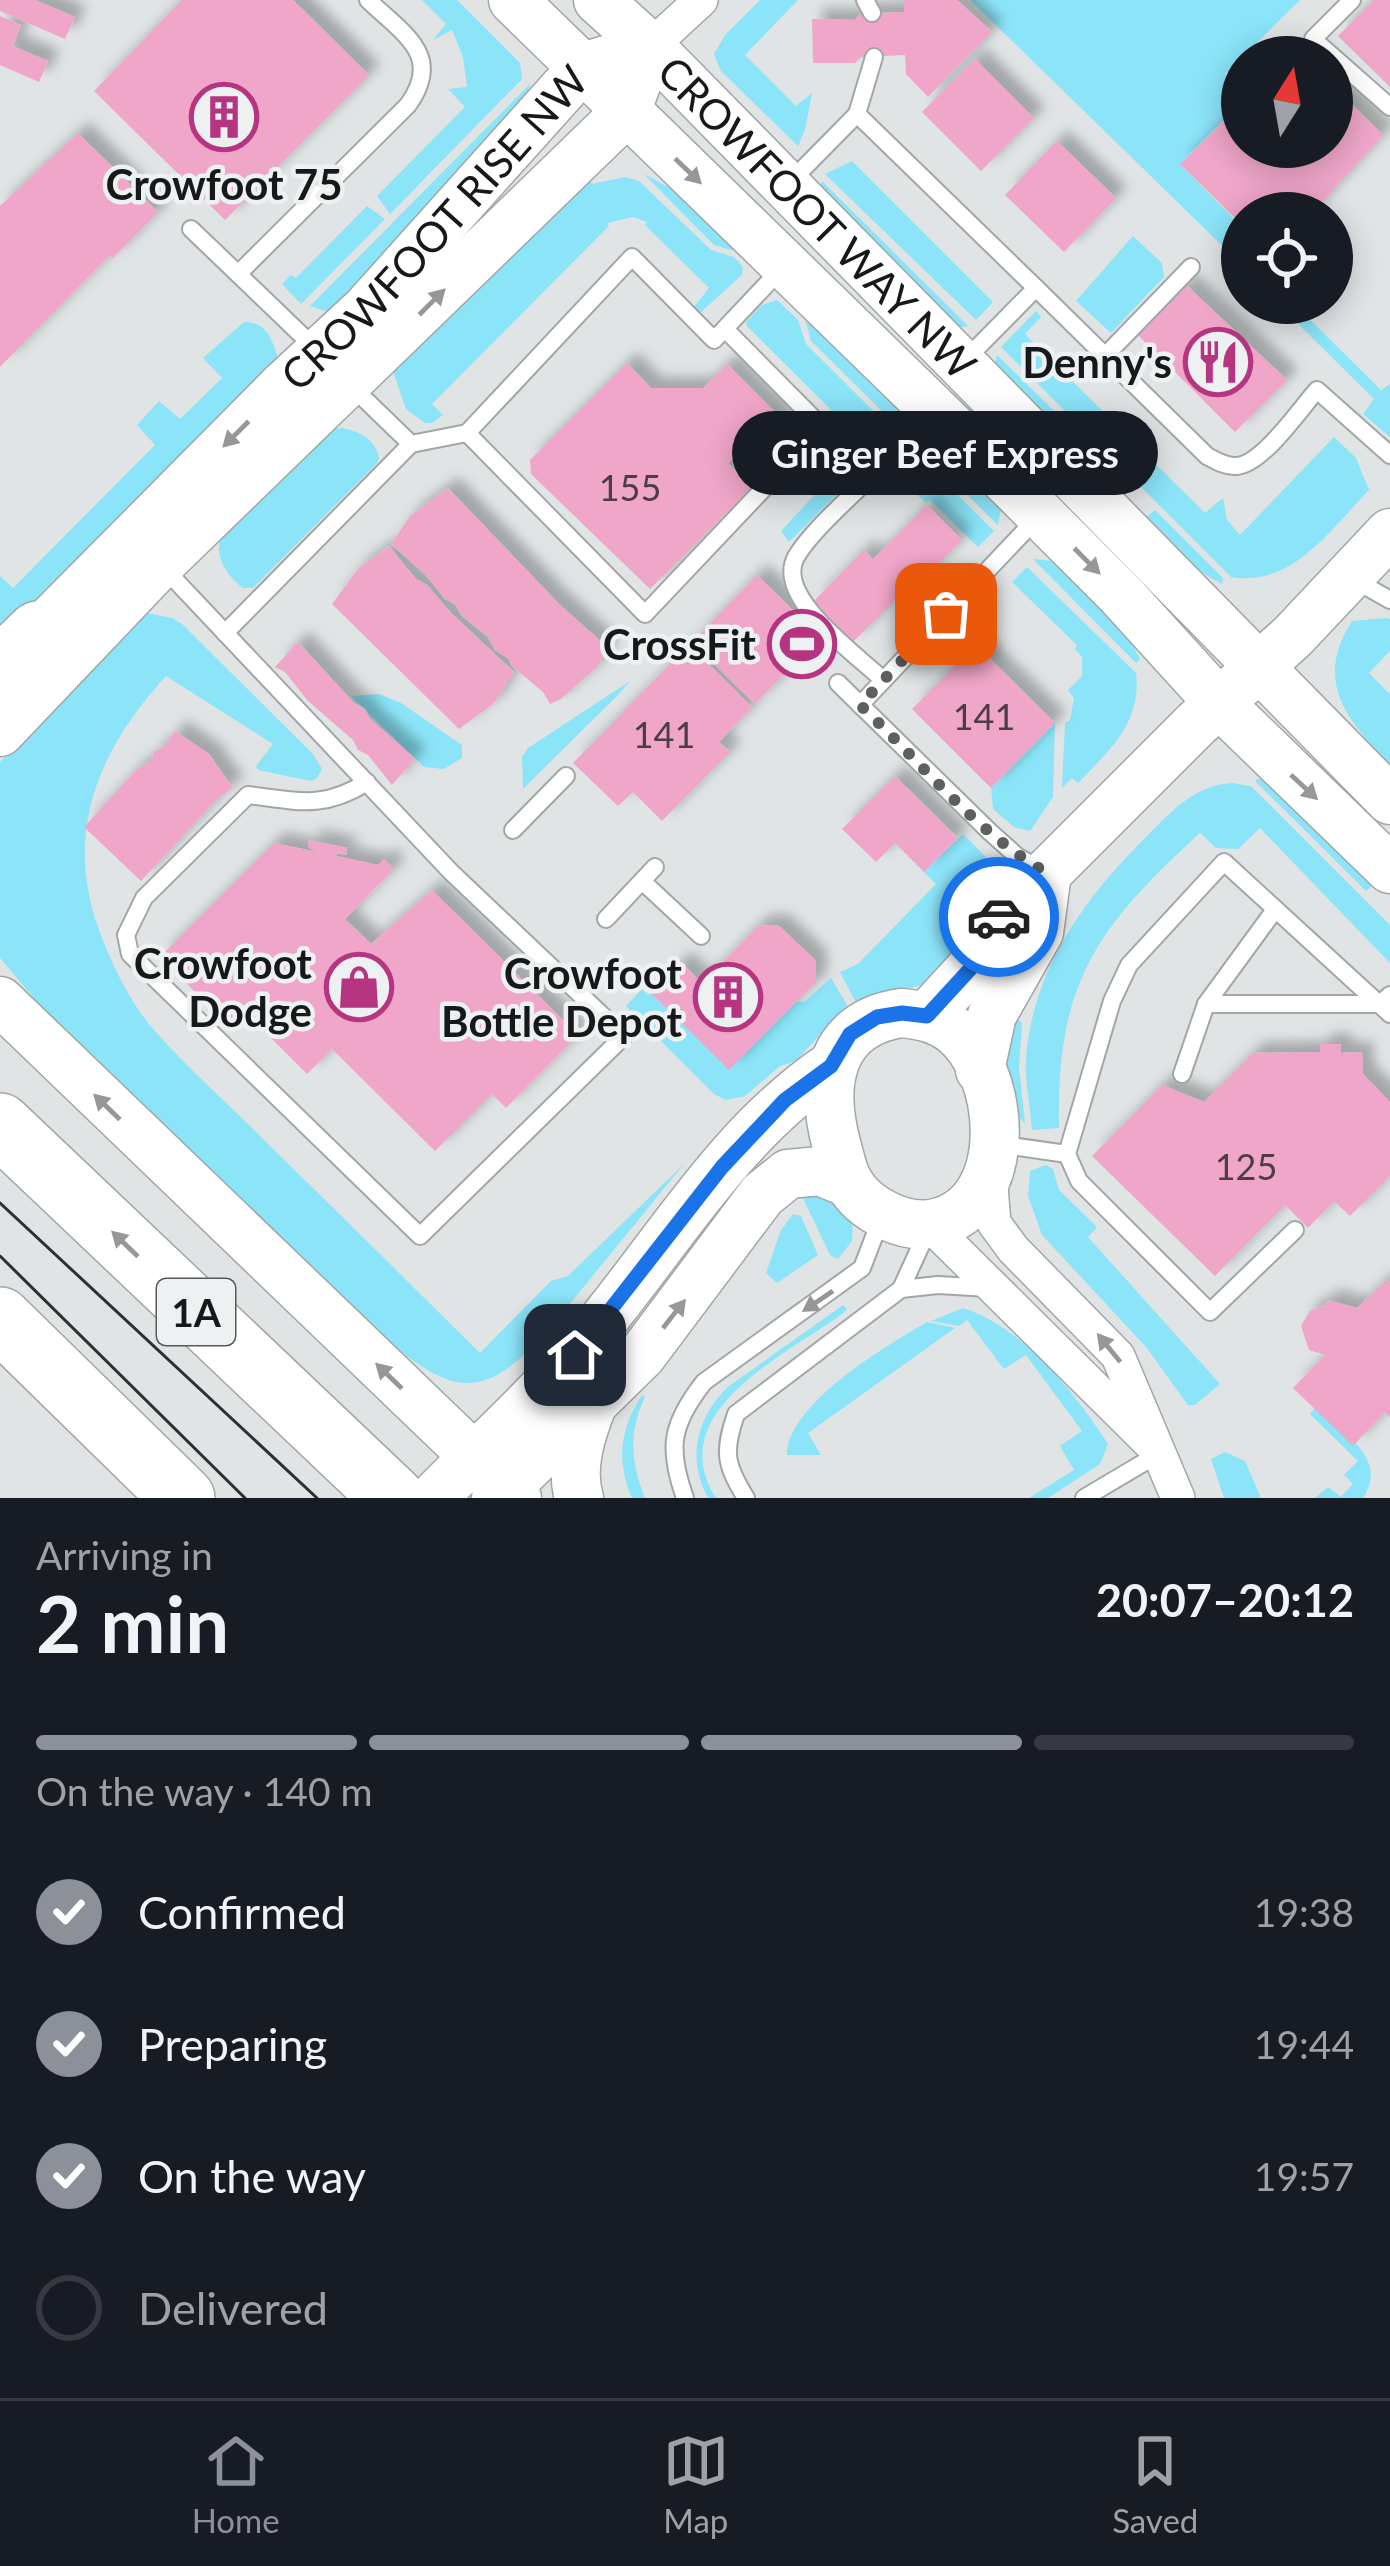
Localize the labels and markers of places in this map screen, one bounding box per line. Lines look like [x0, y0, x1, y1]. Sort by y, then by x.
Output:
building icon: Crowfoot 75 [189, 82, 259, 152]
place label: Crowfoot 75 [105, 159, 343, 209]
restaurant icon: Denny's [1183, 327, 1253, 397]
place label: Denny's [1022, 337, 1172, 387]
callout: Ginger Beef Express [733, 410, 1159, 494]
pin [895, 563, 997, 665]
sports icon: CrossFit [767, 609, 837, 679]
place label: CrossFit [603, 619, 756, 669]
place label: Crowfoot Dodge [134, 938, 312, 1036]
place label: Crowfoot Bottle Depot [441, 948, 682, 1046]
shop icon: Crowfoot Dodge [324, 952, 394, 1022]
building icon: Crowfoot Bottle Depot [693, 962, 763, 1032]
pin [524, 1304, 626, 1406]

